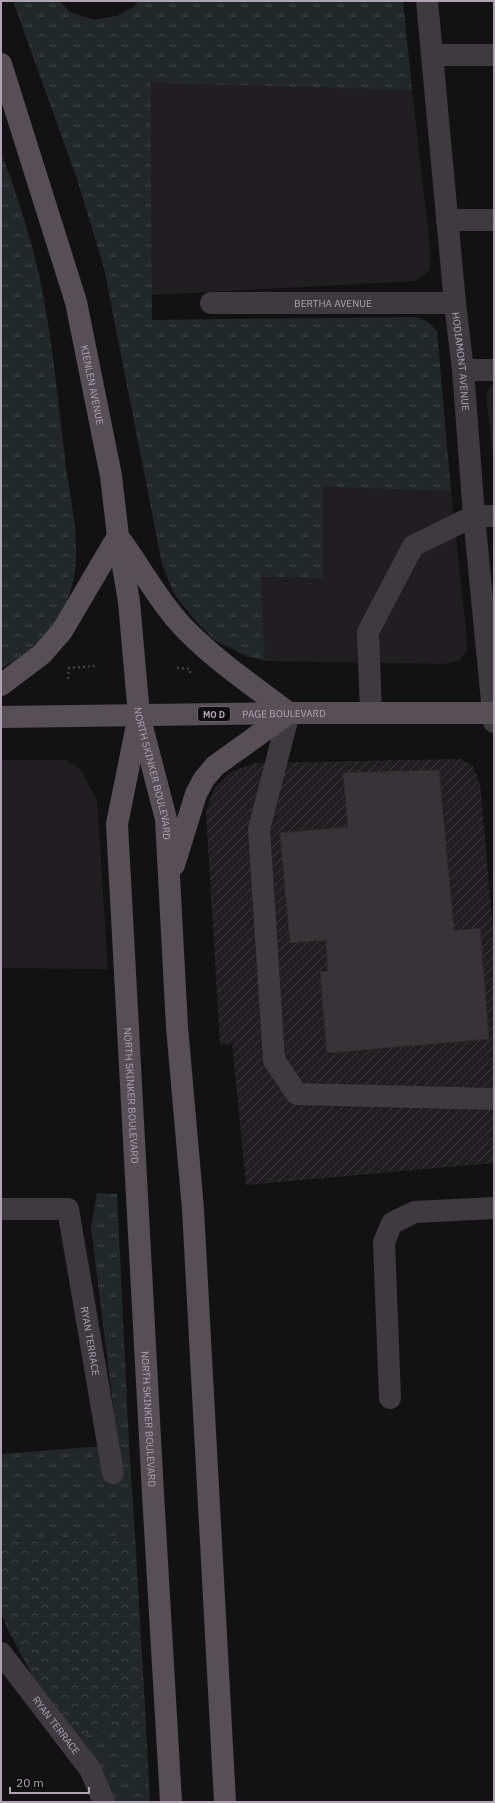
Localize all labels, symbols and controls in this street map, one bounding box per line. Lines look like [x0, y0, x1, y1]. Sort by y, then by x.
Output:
street label: BERTHA AVENUE [294, 297, 372, 310]
street label: HODIAMONT AVENUE [450, 311, 473, 411]
street label: KIENLEN AVENUE [78, 344, 107, 426]
street label: PAGE BOULEVARD [242, 706, 326, 720]
street label: NORTH SKINKER BOULEVARD [132, 707, 174, 840]
road number: MO D [198, 707, 230, 721]
street label: NORTH SKINKER BOULEVARD [121, 1027, 142, 1164]
street label: RYAN TERRACE [78, 1305, 103, 1377]
street label: NORTH SKINKER BOULEVARD [139, 1351, 159, 1488]
street label: RYAN TERRACE [30, 1693, 83, 1757]
scale bar [10, 1769, 89, 1795]
text: 20 m [16, 1775, 44, 1790]

